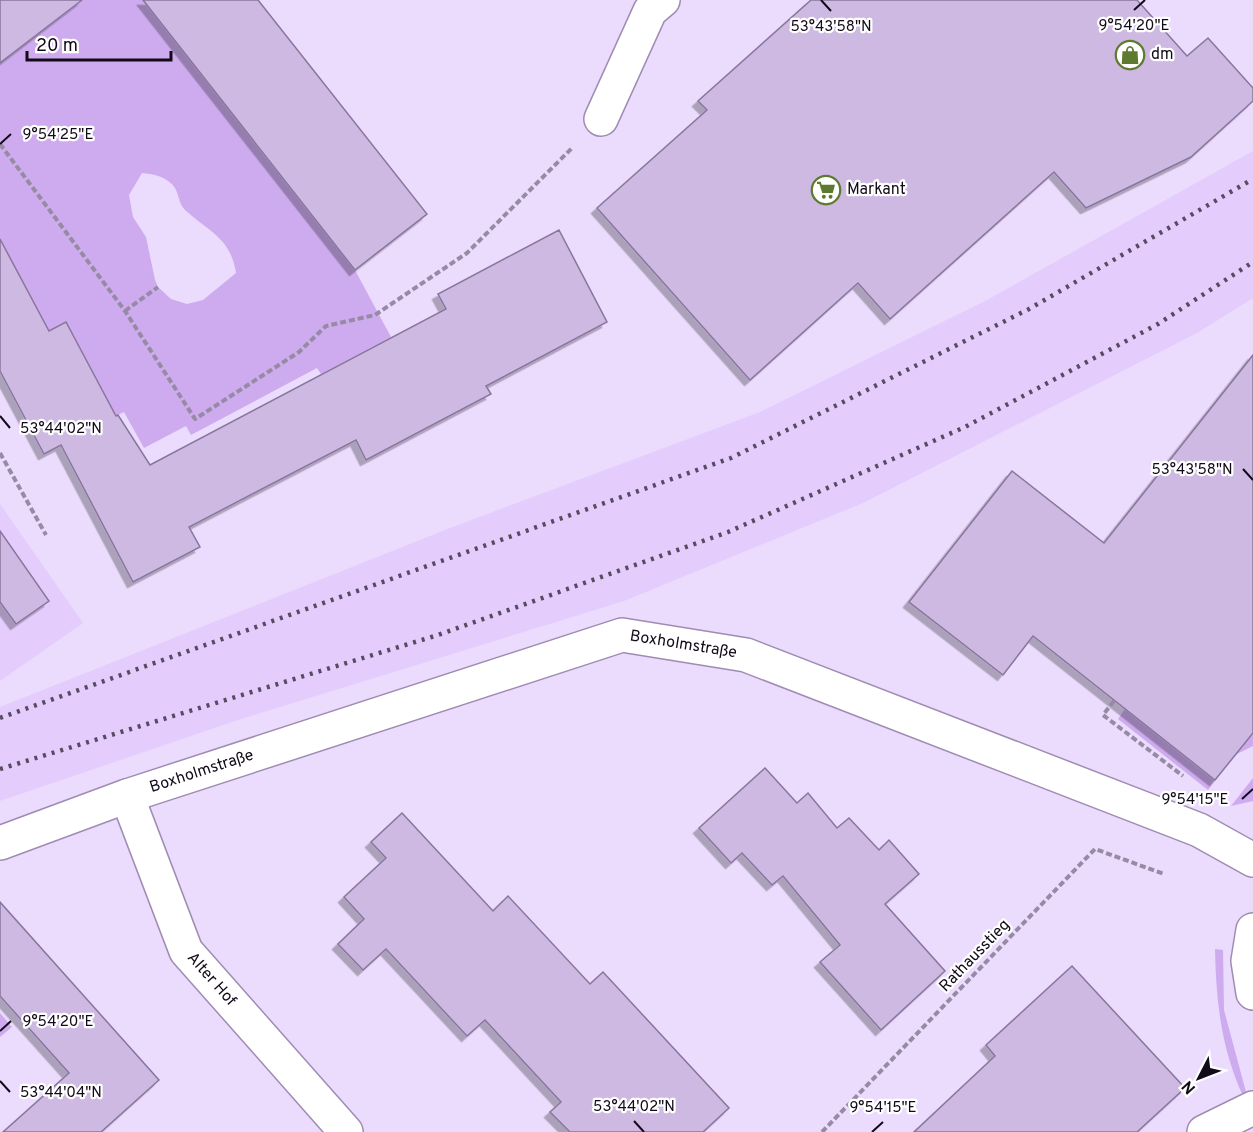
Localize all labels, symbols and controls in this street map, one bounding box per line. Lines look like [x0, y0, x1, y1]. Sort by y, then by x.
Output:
text: 9°54'20"E [1098, 17, 1170, 36]
text: 53°43'58"N [790, 18, 872, 37]
scale bar [27, 24, 171, 62]
text: 20 m [36, 35, 78, 58]
shop icon: dm [1114, 39, 1146, 71]
place label: dm [1151, 45, 1174, 65]
text: 9°54'25"E [23, 126, 93, 145]
supermarket icon: Markant [810, 174, 842, 206]
place label: Markant [847, 180, 906, 200]
text: 53°44'02"N [20, 420, 102, 439]
text: 53°43'58"N [1151, 461, 1233, 480]
street label: Boxholmstraße [628, 626, 738, 663]
street label: Boxholmstraße [147, 745, 256, 798]
text: 9°54'15"E [1161, 791, 1229, 810]
street label: Rathausstieg [935, 915, 1015, 997]
street label: Alter Hof [182, 949, 241, 1011]
text: 9°54'20"E [22, 1013, 94, 1032]
north arrow [1169, 1048, 1229, 1108]
text: N [1178, 1076, 1201, 1098]
text: 53°44'04"N [20, 1084, 102, 1103]
text: 53°44'02"N [593, 1098, 675, 1117]
text: 9°54'15"E [849, 1099, 917, 1118]

